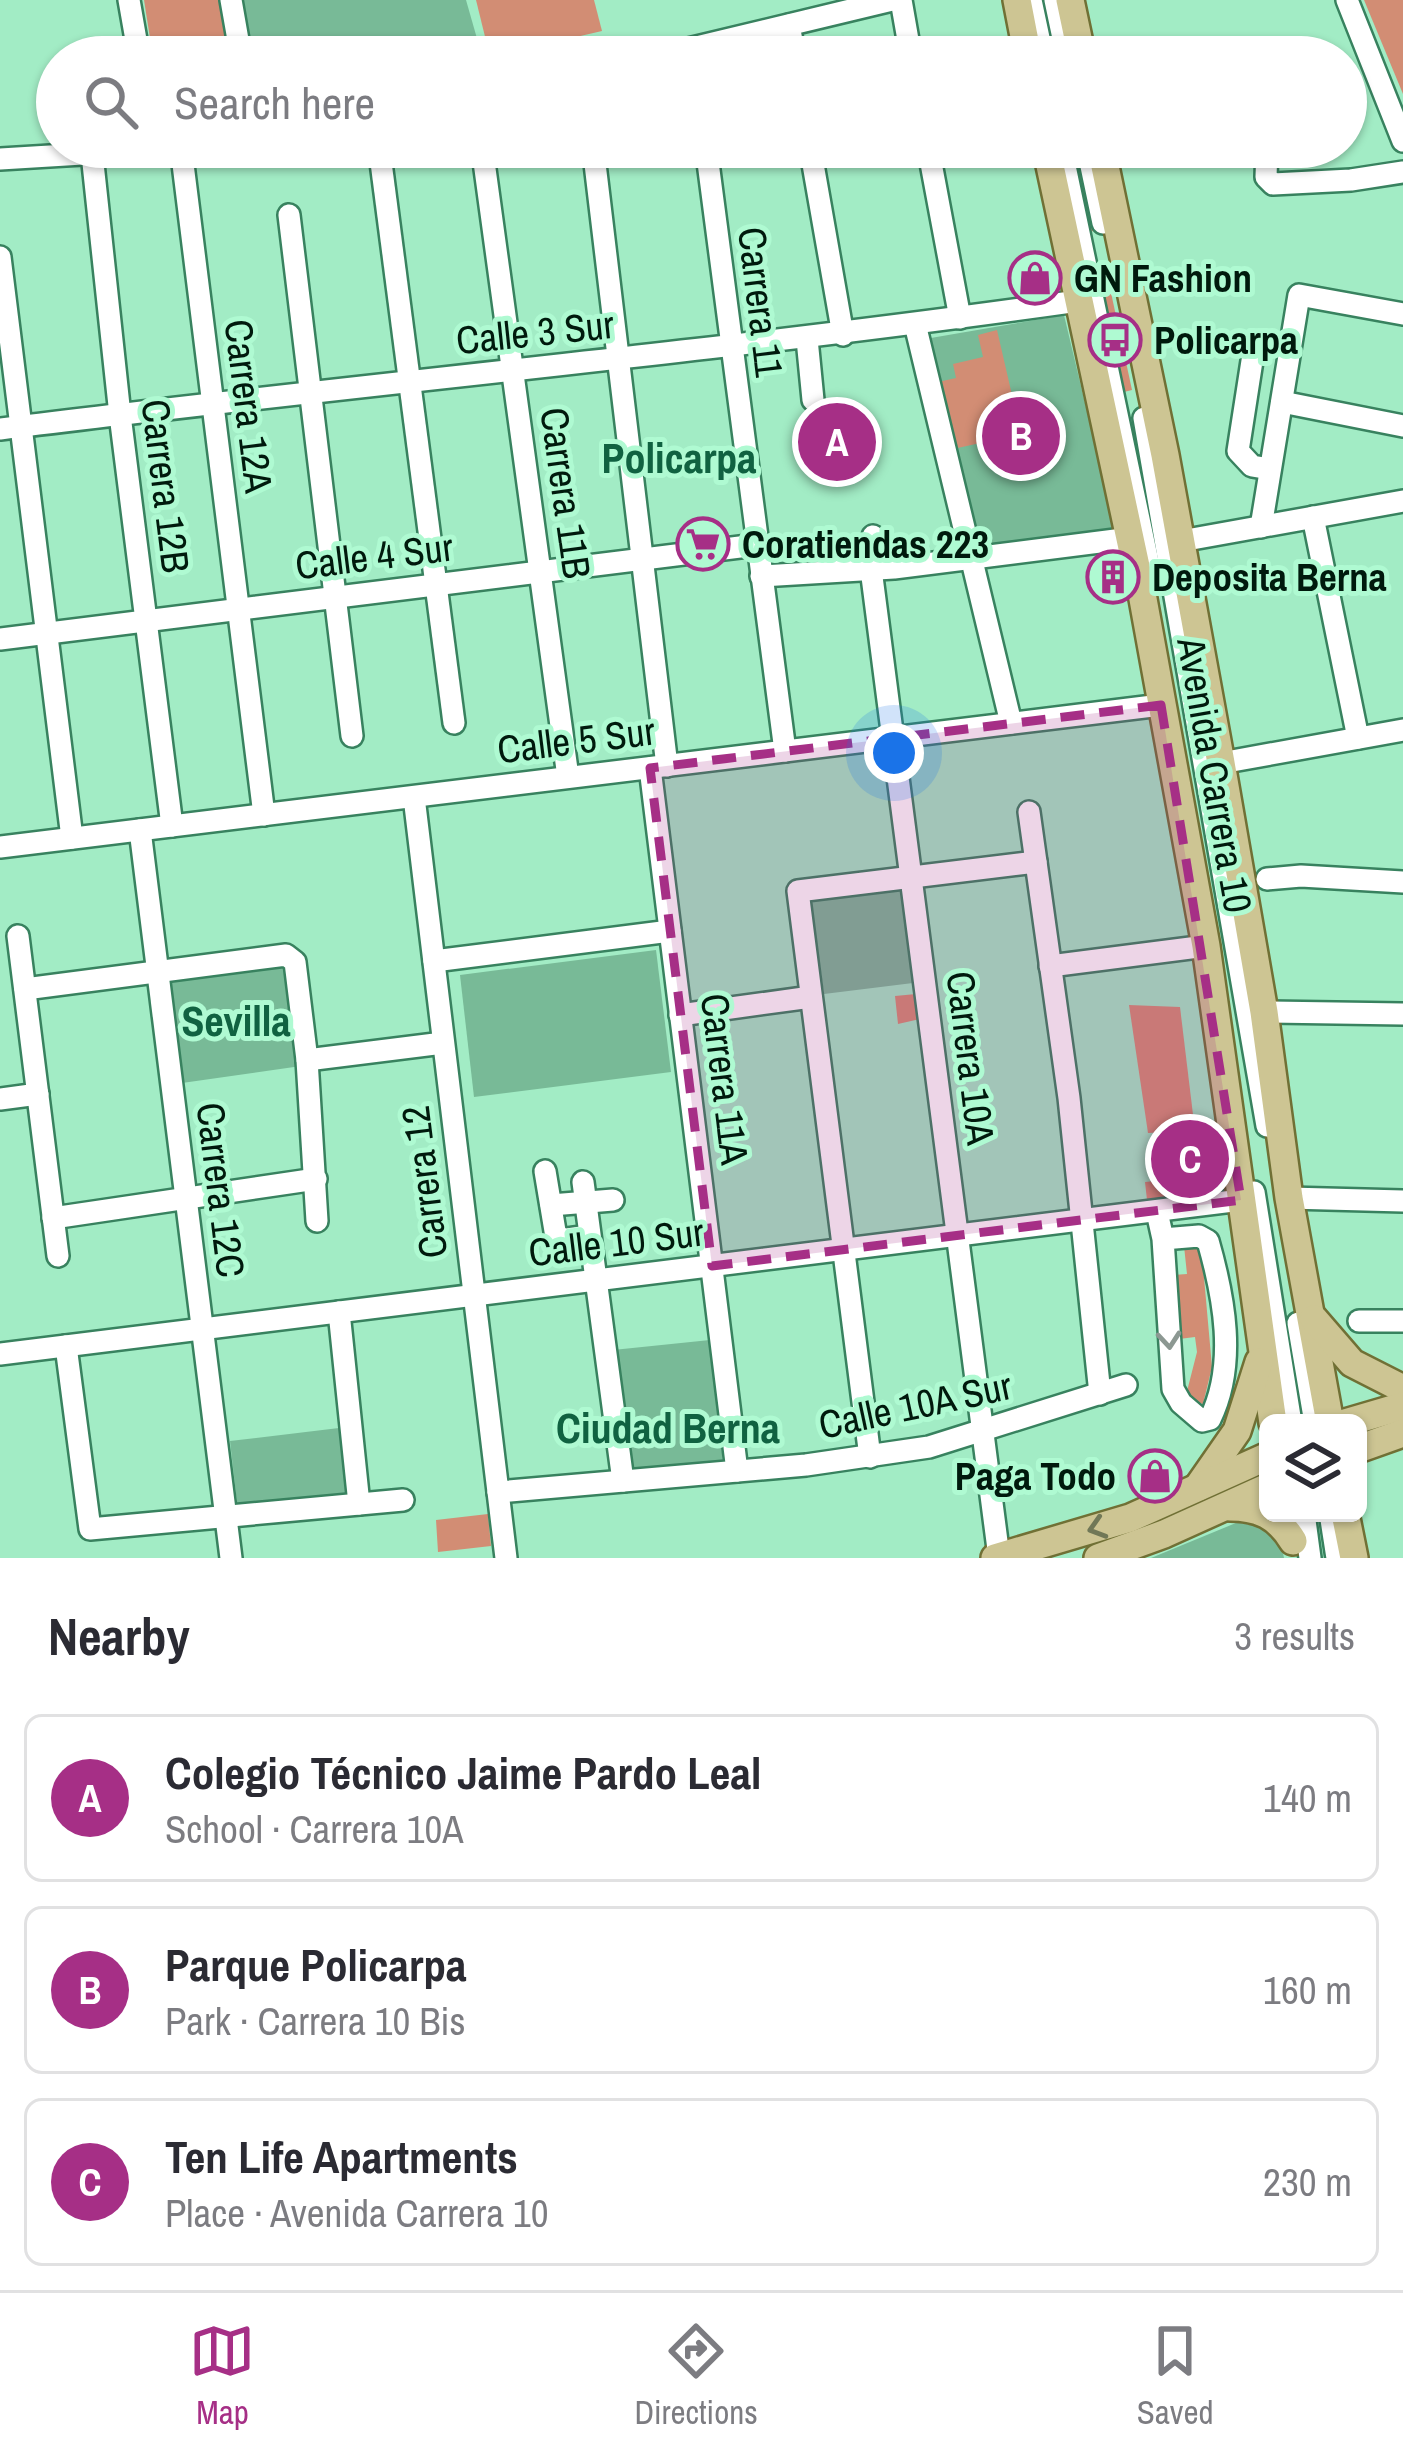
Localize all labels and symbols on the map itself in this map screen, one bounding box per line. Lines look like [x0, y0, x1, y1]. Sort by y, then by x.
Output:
street label: Carrera 11 [726, 224, 796, 380]
shop icon: GN Fashion [1007, 250, 1063, 306]
place label: GN Fashion [1074, 252, 1252, 304]
street label: Calle 3 Sur [454, 298, 617, 366]
bus stop icon: Policarpa [1087, 312, 1143, 368]
place label: Policarpa [1154, 314, 1298, 366]
street label: Carrera 12A [213, 316, 285, 496]
pin: B [982, 391, 1060, 481]
street label: Carrera 12B [130, 396, 202, 576]
pin: A [798, 397, 876, 487]
street label: Carrera 11B [528, 404, 604, 582]
district label: Policarpa [601, 430, 757, 486]
supermarket icon: Coratiendas 223 [675, 516, 731, 572]
place label: Coratiendas 223 [742, 518, 989, 570]
street label: Calle 4 Sur [292, 521, 456, 591]
building icon: Deposita Berna [1085, 549, 1141, 605]
place label: Deposita Berna [1152, 551, 1387, 603]
street label: Avenida Carrera 10 [1165, 632, 1265, 917]
street label: Calle 5 Sur [494, 705, 658, 775]
your location [864, 723, 924, 783]
street label: Carrera 10A [935, 968, 1007, 1148]
street label: Carrera 11A [689, 991, 761, 1168]
district label: Sevilla [181, 993, 291, 1049]
street label: Carrera 12C [184, 1100, 258, 1280]
street label: Carrera 12 [389, 1103, 459, 1261]
pin: C [1151, 1114, 1229, 1204]
street label: Calle 10 Sur [526, 1205, 707, 1279]
one-way arrow [1156, 1331, 1181, 1350]
street label: Calle 10A Sur [814, 1359, 1016, 1451]
district label: Ciudad Berna [556, 1400, 780, 1456]
shop icon: Paga Todo [1127, 1448, 1183, 1504]
place label: Paga Todo [955, 1450, 1116, 1502]
one-way arrow [1087, 1514, 1108, 1539]

